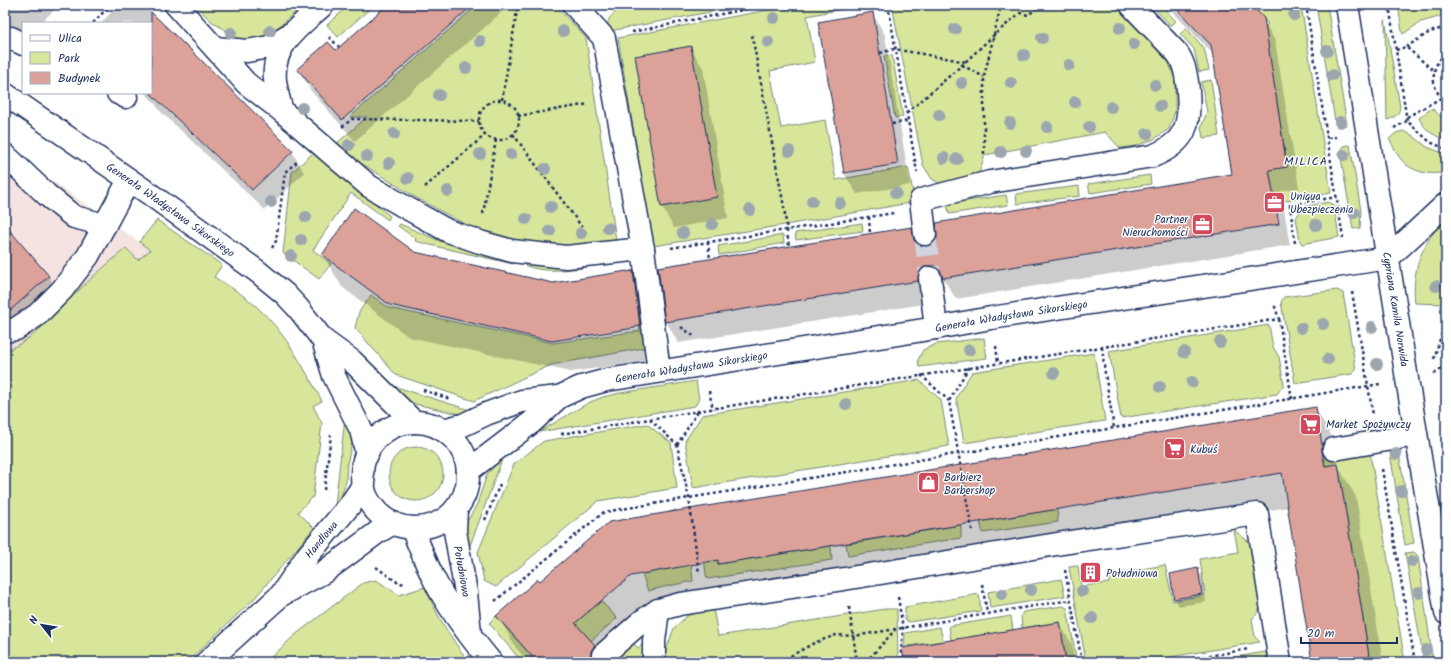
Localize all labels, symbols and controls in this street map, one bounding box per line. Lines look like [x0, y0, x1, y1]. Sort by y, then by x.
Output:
legend [22, 22, 152, 94]
text: Ulica [58, 29, 82, 48]
text: Park [58, 49, 80, 68]
text: Budynek [58, 69, 101, 88]
district label: MILICA [1284, 152, 1328, 171]
street label: Generała Władysława Sikorskiego [102, 158, 238, 262]
place label: Uniqua Ubezpieczenia [1290, 188, 1353, 219]
office icon: Uniqua Ubezpieczenia [1262, 189, 1288, 215]
place label: Partner Nieruchomości [1122, 211, 1189, 242]
office icon: Partner Nieruchomości [1190, 212, 1216, 238]
street label: Cypriana Kamila Norwida [1377, 251, 1413, 368]
street label: Generała Władysława Sikorskiego [934, 296, 1089, 338]
street label: Generała Władysława Sikorskiego [614, 347, 769, 389]
supermarket icon: Market Spożywczy [1298, 411, 1324, 437]
place label: Market Spożywczy [1326, 416, 1411, 434]
supermarket icon: Kubuś [1162, 436, 1188, 462]
place label: Kubuś [1190, 441, 1218, 459]
place label: Barbierz Barbershop [944, 469, 996, 500]
shop icon: Barbierz Barbershop [915, 470, 941, 496]
street label: Handlowa [301, 517, 343, 563]
street label: Południowa [448, 544, 474, 598]
building icon: Południowa [1078, 560, 1104, 586]
place label: Południowa [1106, 565, 1158, 583]
north arrow [22, 605, 62, 645]
text: N [25, 613, 44, 628]
scale bar [1301, 619, 1397, 645]
text: 20 m [1307, 624, 1335, 643]

